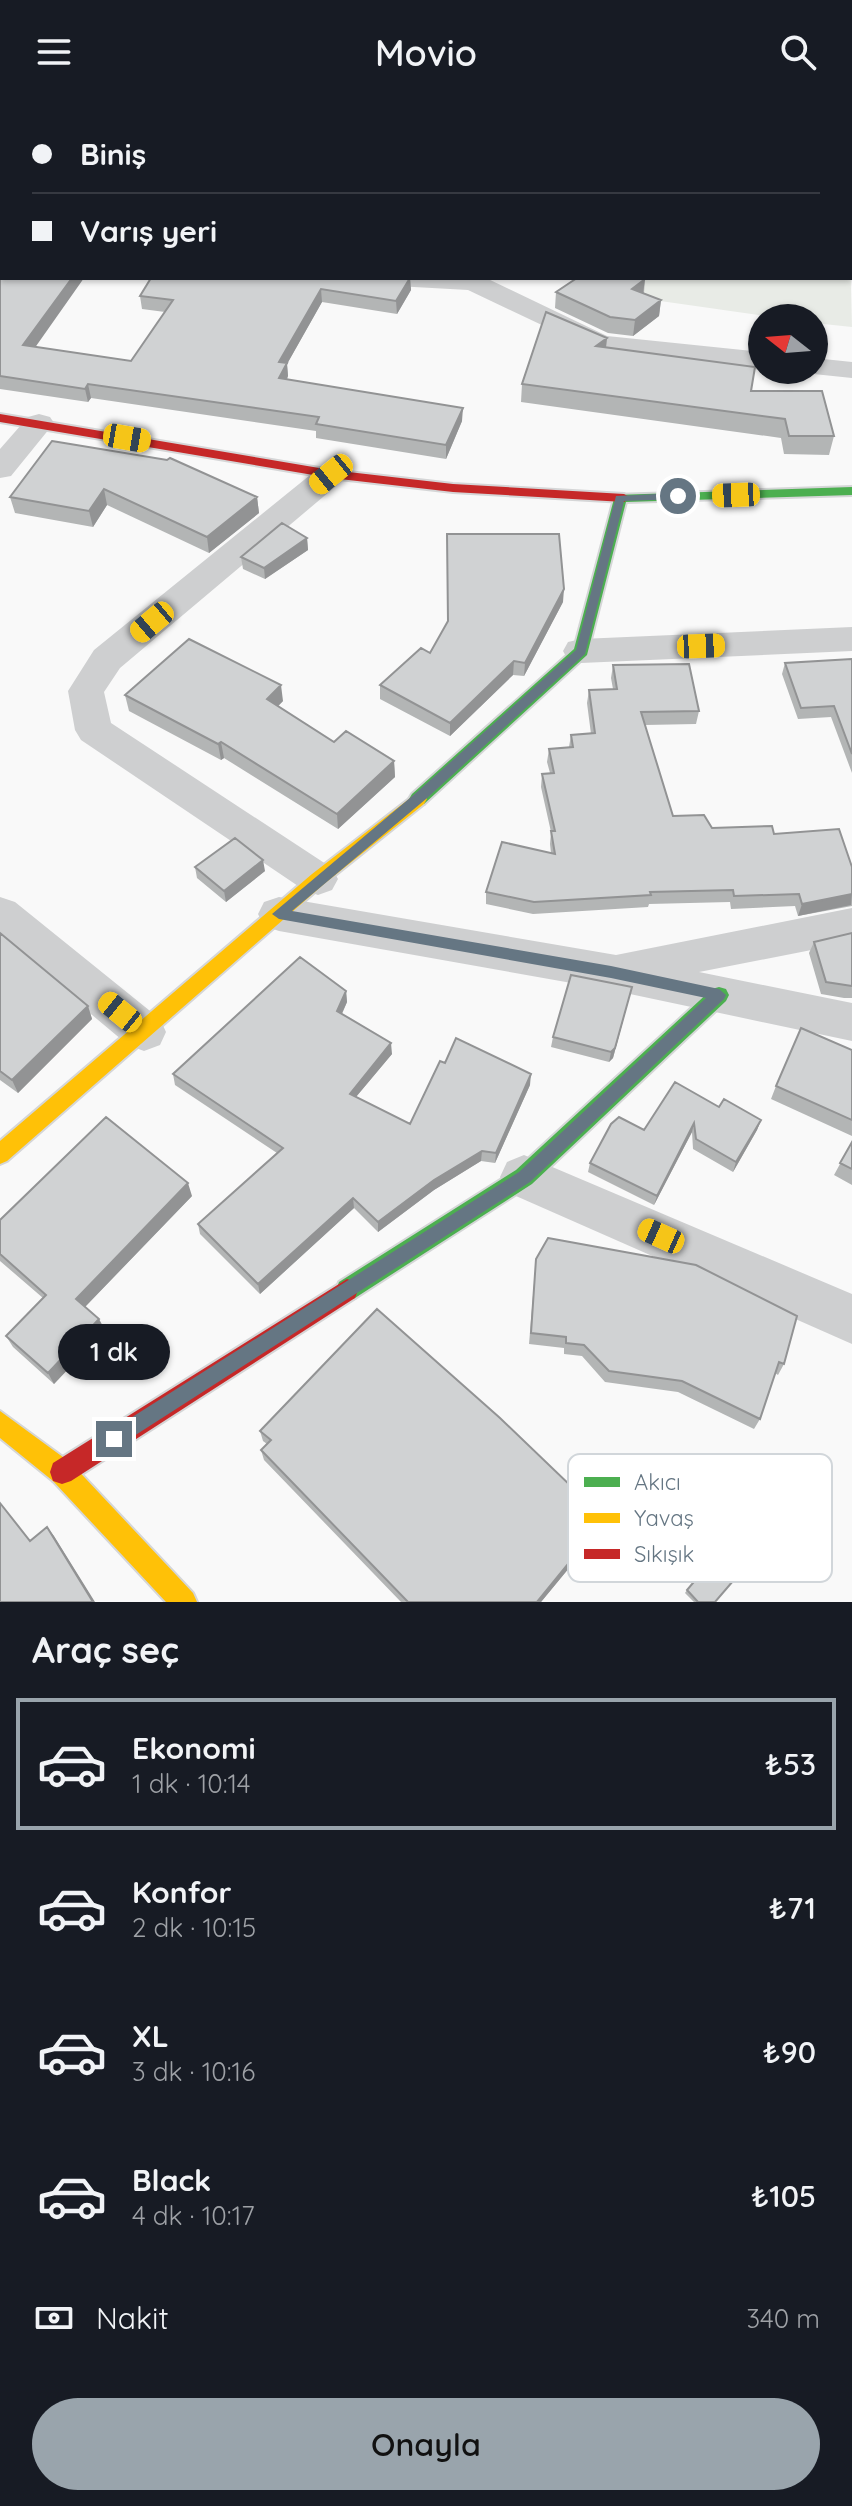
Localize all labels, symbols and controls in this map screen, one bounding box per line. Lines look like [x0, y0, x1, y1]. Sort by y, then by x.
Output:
icon: menu [32, 30, 76, 74]
text: Movio [375, 30, 477, 75]
icon: search [776, 30, 820, 74]
text: Biniş [80, 135, 146, 173]
text: Varış yeri [80, 212, 217, 250]
north arrow [748, 304, 828, 384]
map controls [748, 304, 828, 384]
car [101, 422, 153, 454]
car [305, 450, 357, 498]
route start [660, 478, 696, 514]
car [712, 482, 760, 508]
car [126, 597, 178, 647]
car [677, 633, 725, 659]
car [94, 988, 146, 1036]
car [634, 1215, 688, 1257]
callout: 1 dk [58, 1323, 170, 1379]
text: 1 dk [90, 1335, 138, 1368]
route end [96, 1421, 132, 1457]
legend [568, 1454, 832, 1582]
text: Akıcı [634, 1468, 681, 1496]
text: Yavaş [634, 1504, 694, 1532]
text: Sıkışık [634, 1540, 694, 1568]
text: Araç seç [32, 1627, 179, 1672]
icon: car [36, 1728, 108, 1800]
text: Ekonomi [132, 1729, 256, 1767]
text: ₺53 [765, 1745, 816, 1783]
text: 1 dk · 10:14 [132, 1767, 251, 1800]
icon: car [36, 1872, 108, 1944]
text: Konfor [132, 1873, 232, 1911]
text: ₺71 [769, 1889, 816, 1927]
text: 2 dk · 10:15 [132, 1911, 256, 1944]
icon: car [36, 2016, 108, 2088]
text: XL [132, 2017, 169, 2055]
text: ₺90 [762, 2033, 816, 2071]
text: 3 dk · 10:16 [132, 2055, 255, 2088]
icon: car [36, 2160, 108, 2232]
text: Black [132, 2161, 211, 2199]
text: ₺105 [751, 2177, 816, 2215]
text: 4 dk · 10:17 [132, 2199, 255, 2232]
icon: cash [32, 2296, 76, 2340]
text: Nakit [96, 2299, 169, 2337]
text: 340 m [746, 2302, 820, 2335]
button: Onayla [32, 2398, 820, 2490]

